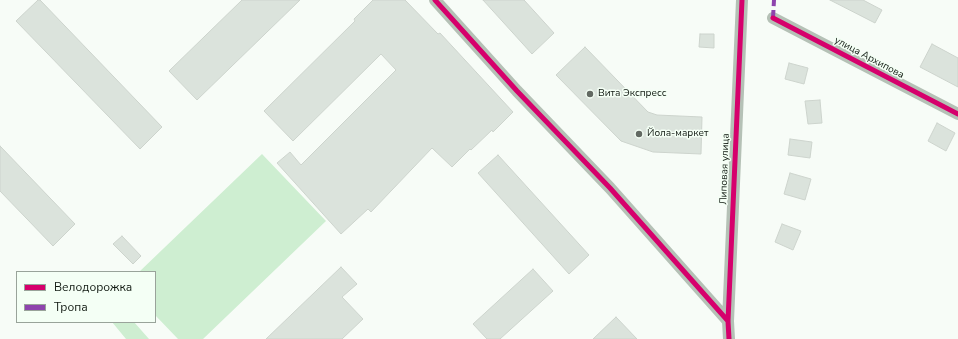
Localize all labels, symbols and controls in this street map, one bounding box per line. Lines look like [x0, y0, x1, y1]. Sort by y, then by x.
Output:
street label: улица Архипова [832, 35, 906, 81]
place label: Вита Экспресс [598, 88, 666, 100]
marker: Вита Экспресс [585, 89, 595, 99]
place label: Йола-маркет [647, 128, 708, 140]
marker: Йола-маркет [634, 129, 644, 139]
street label: Липовая улица [718, 133, 732, 205]
legend [16, 271, 156, 323]
text: Велодорожка [54, 279, 132, 295]
text: Тропа [54, 299, 88, 315]

